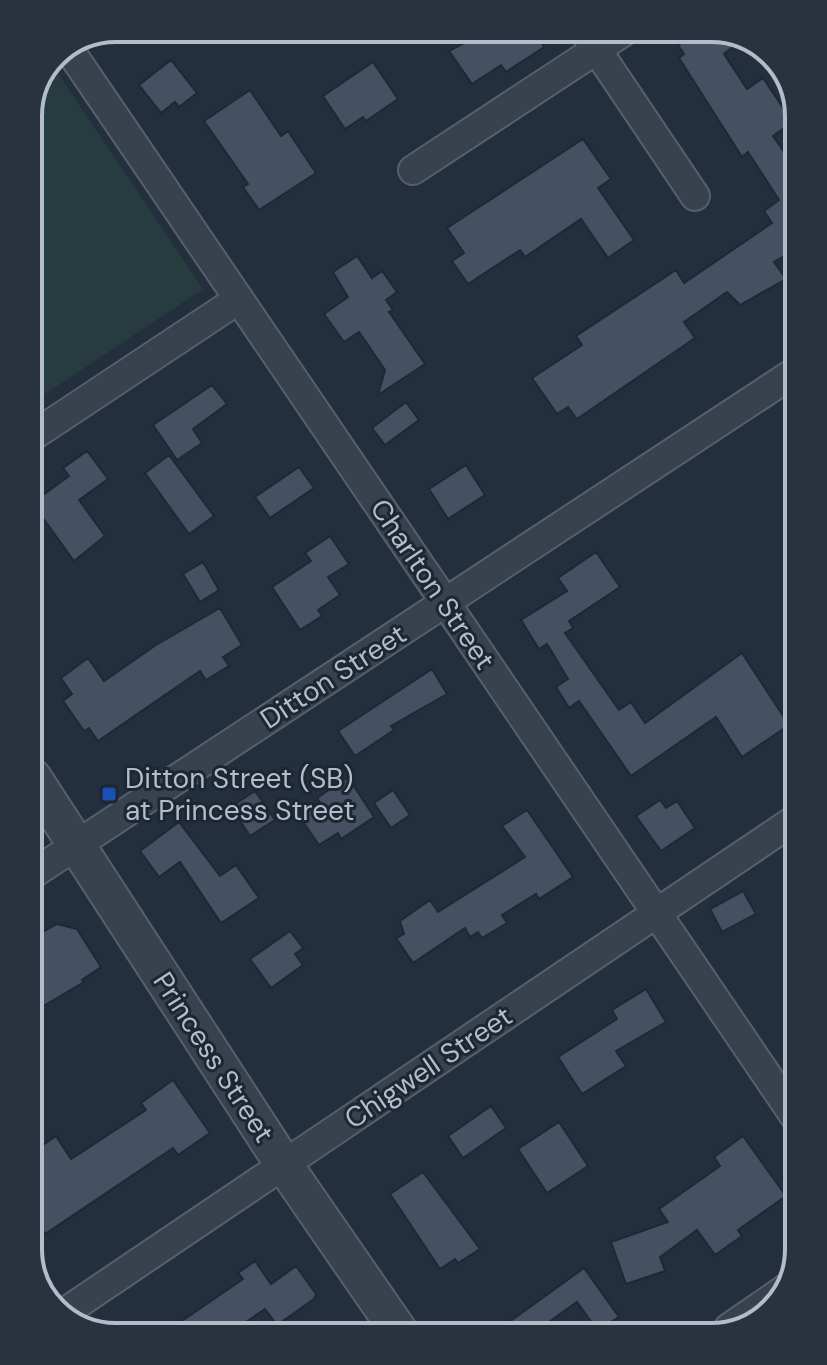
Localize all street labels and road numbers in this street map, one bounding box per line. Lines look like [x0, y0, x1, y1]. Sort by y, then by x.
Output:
street label: Charlton Street [362, 492, 503, 677]
street label: Ditton Street [253, 615, 413, 737]
street label: Princess Street [145, 965, 283, 1150]
street label: Chigwell Street [337, 998, 519, 1137]

